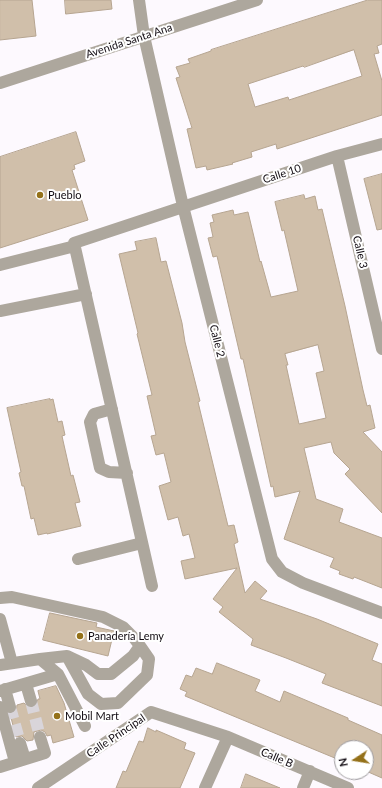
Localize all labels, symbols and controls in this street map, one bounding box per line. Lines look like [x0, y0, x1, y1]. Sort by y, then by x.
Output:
street label: Avenida Santa Ana [84, 21, 174, 61]
street label: Calle 10 [261, 162, 303, 186]
place label: Pueblo [48, 188, 81, 202]
marker: Pueblo [35, 190, 45, 200]
street label: Calle 3 [350, 234, 370, 270]
street label: Calle 2 [207, 323, 227, 359]
place label: Panadería Lemy [88, 629, 164, 643]
marker: Panadería Lemy [75, 631, 85, 641]
place label: Mobil Mart [65, 709, 119, 723]
marker: Mobil Mart [52, 711, 62, 721]
street label: Calle Principal [84, 712, 148, 760]
north arrow [334, 740, 374, 780]
street label: Calle B [259, 745, 295, 771]
text: N [336, 757, 350, 768]

